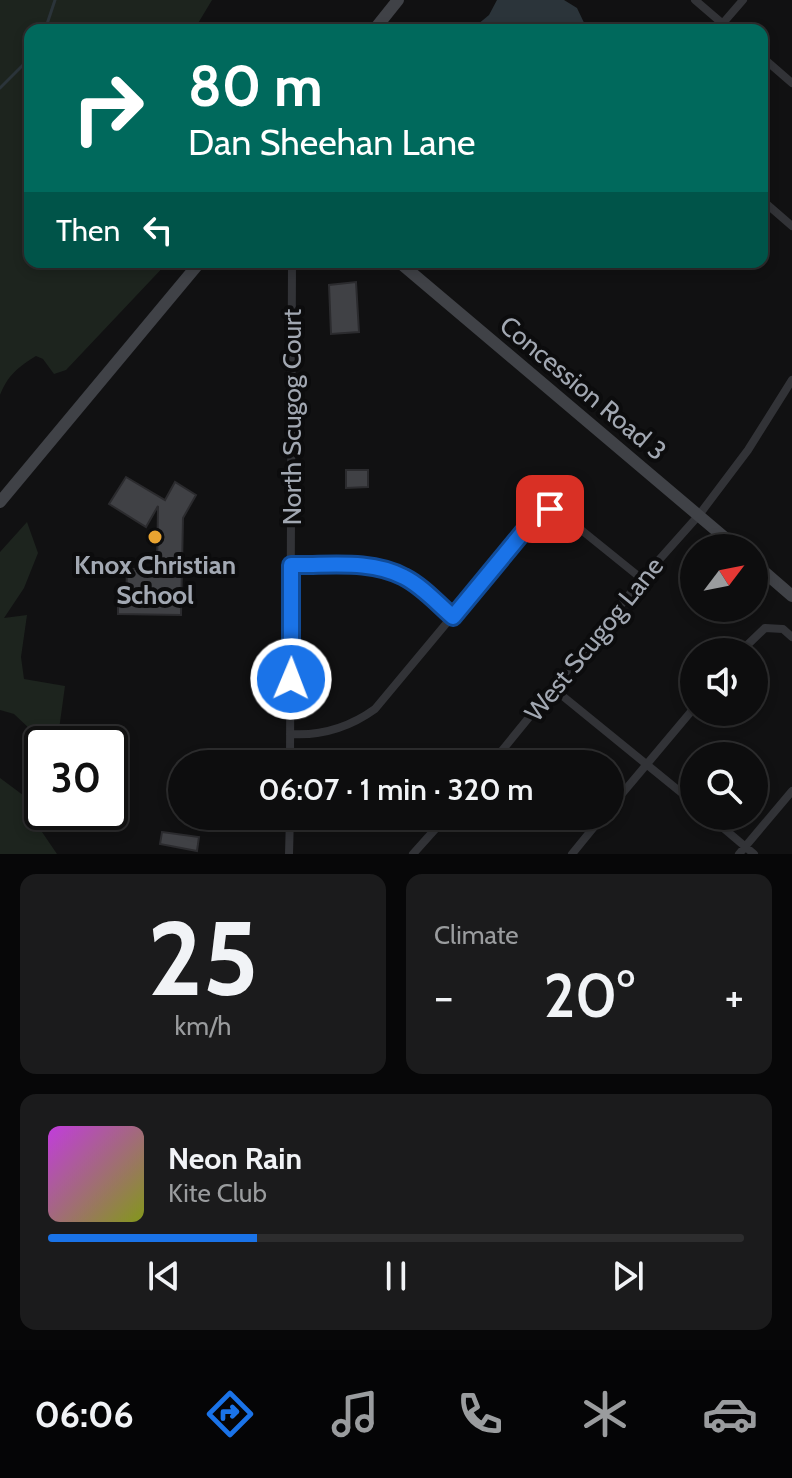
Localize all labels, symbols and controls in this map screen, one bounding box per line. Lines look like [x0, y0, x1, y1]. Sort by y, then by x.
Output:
text: 80 m [188, 52, 323, 120]
icon: right [56, 56, 160, 160]
text: Dan Sheehan Lane [188, 120, 475, 164]
icon: left [136, 208, 180, 252]
text: Then [56, 212, 120, 249]
street label: North Scugog Court [276, 309, 308, 525]
street label: Concession Road 3 [493, 309, 673, 467]
pin [516, 475, 584, 543]
icon: arrive [528, 487, 572, 531]
marker: Knox Christian School [146, 528, 164, 546]
north arrow [680, 534, 768, 622]
map controls [680, 534, 768, 830]
place label: Knox Christian School [74, 549, 236, 611]
street label: West Scugog Lane [518, 550, 670, 728]
position arrow [249, 637, 333, 721]
button: sound [680, 638, 768, 726]
speed limit sign: 30 [24, 726, 128, 830]
button: search [680, 742, 768, 830]
text: 06:07 · 1 min · 320 m [259, 771, 533, 808]
text: 25 [148, 895, 258, 1021]
text: Climate [434, 919, 519, 951]
text: 20° [543, 959, 635, 1032]
text: − [434, 970, 453, 1023]
text: + [725, 970, 744, 1023]
text: km/h [175, 1010, 231, 1042]
text: Neon Rain [168, 1140, 302, 1177]
text: Kite Club [168, 1177, 267, 1209]
icon: previous [142, 1254, 186, 1298]
icon: pause [374, 1254, 418, 1298]
icon: next [606, 1254, 650, 1298]
icon: directions [202, 1386, 258, 1442]
icon: music [327, 1386, 383, 1442]
icon: phone [452, 1386, 508, 1442]
icon: climate [577, 1386, 633, 1442]
icon: car [702, 1386, 758, 1442]
text: 06:06 [34, 1392, 134, 1436]

